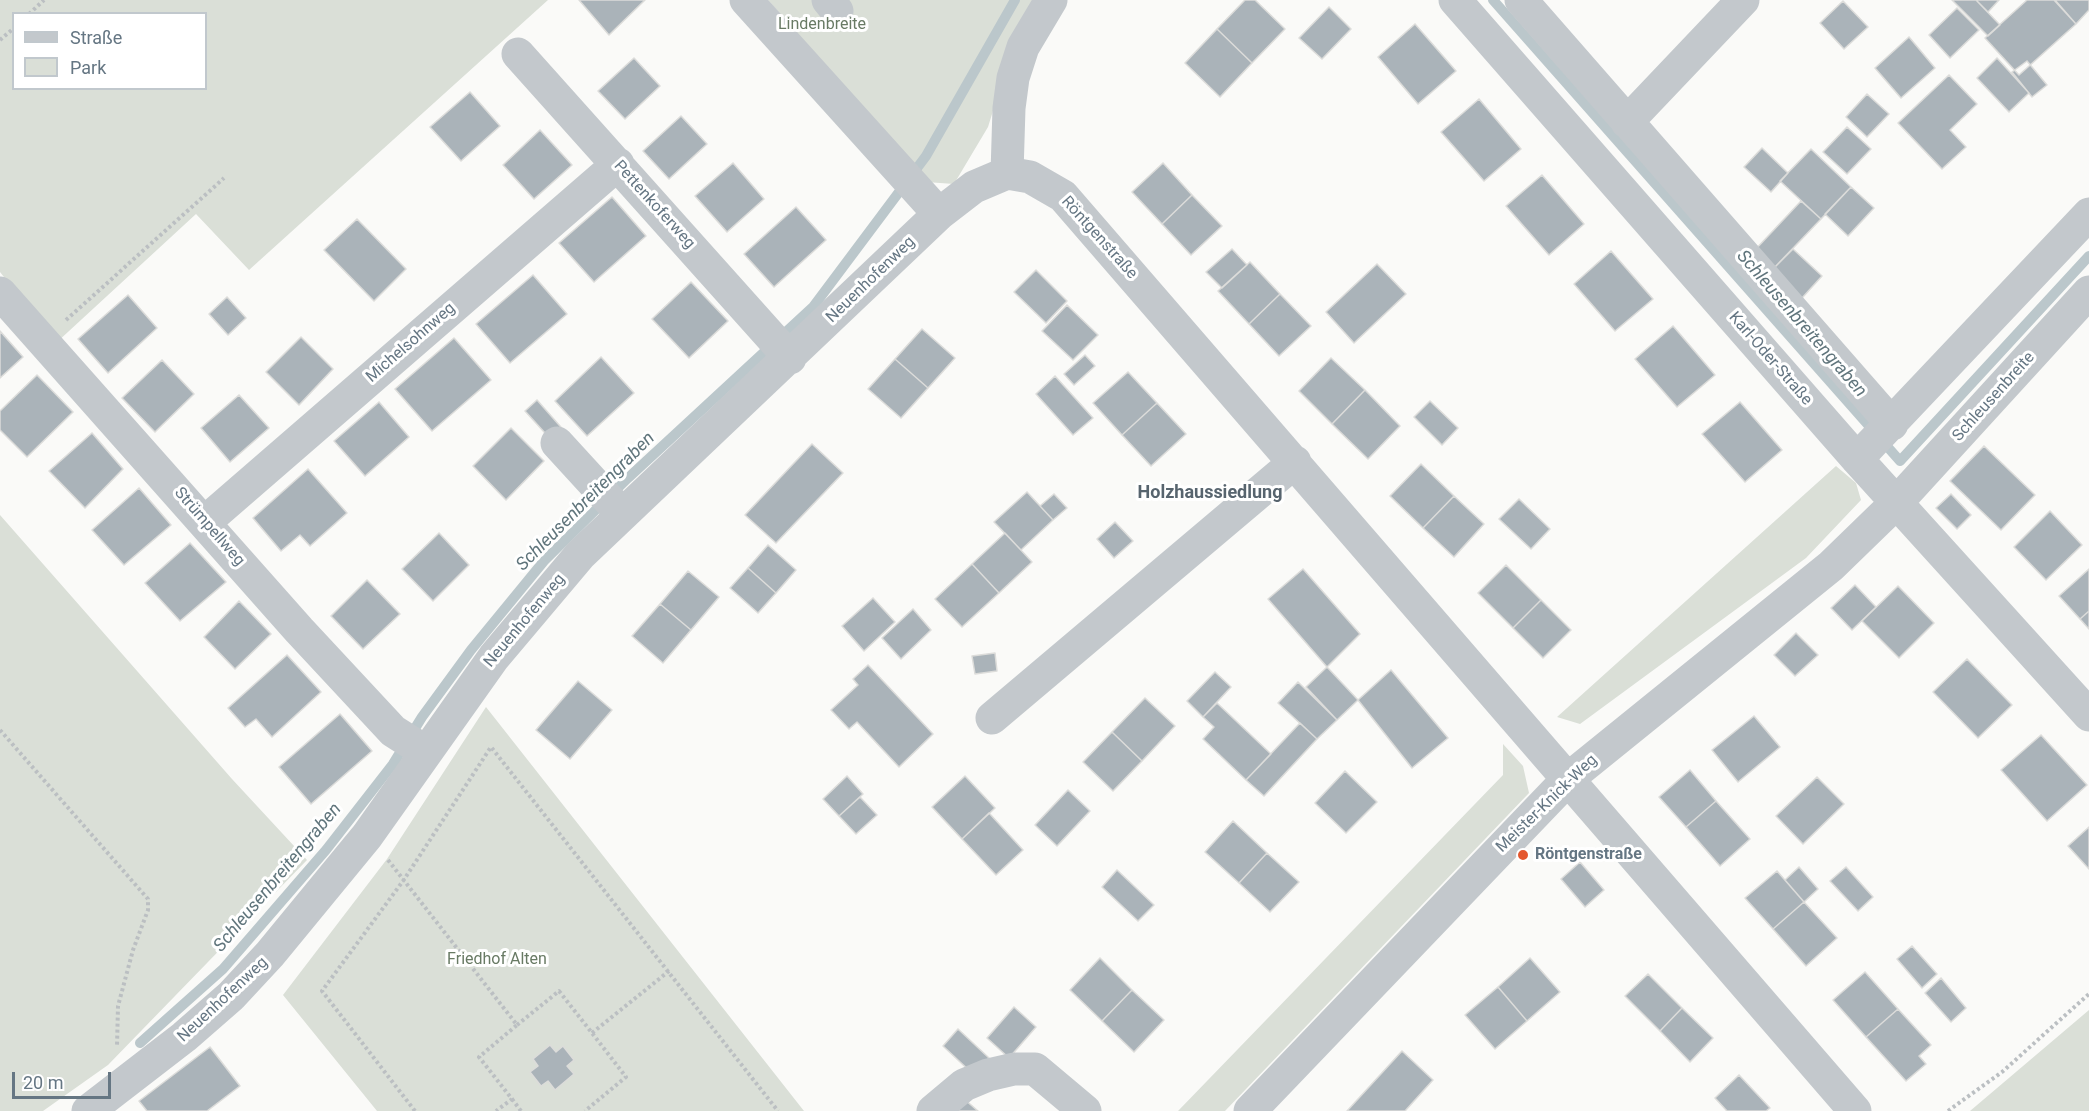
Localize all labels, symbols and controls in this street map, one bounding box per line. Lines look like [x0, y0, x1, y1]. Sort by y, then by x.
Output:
legend [12, 12, 207, 90]
park label: Lindenbreite [778, 15, 866, 35]
text: Straße [70, 27, 122, 48]
text: Park [70, 57, 106, 78]
street label: Pettenkoferweg [609, 157, 699, 253]
street label: Röntgenstraße [1057, 193, 1141, 283]
street label: Neuenhofenweg [823, 233, 919, 327]
water label: Schleusenbreitengraben [1731, 246, 1871, 402]
street label: Michelsohnweg [362, 299, 460, 387]
street label: Karl-Oder-Straße [1724, 308, 1816, 410]
street label: Schleusenbreite [1949, 348, 2039, 446]
water label: Schleusenbreitengraben [512, 428, 660, 576]
district label: Holzhaussiedlung [1138, 482, 1282, 504]
street label: Strümpellweg [170, 484, 248, 570]
street label: Neuenhofenweg [480, 570, 570, 672]
street label: Meister-Knick-Weg [1492, 751, 1602, 857]
water label: Schleusenbreitengraben [209, 799, 347, 957]
place label: Röntgenstraße [1535, 845, 1642, 865]
marker: Röntgenstraße [1516, 848, 1530, 862]
park label: Friedhof Alten [447, 950, 547, 970]
street label: Neuenhofenweg [174, 953, 272, 1047]
scale bar [15, 1060, 114, 1098]
text: 20 m [23, 1072, 63, 1093]

